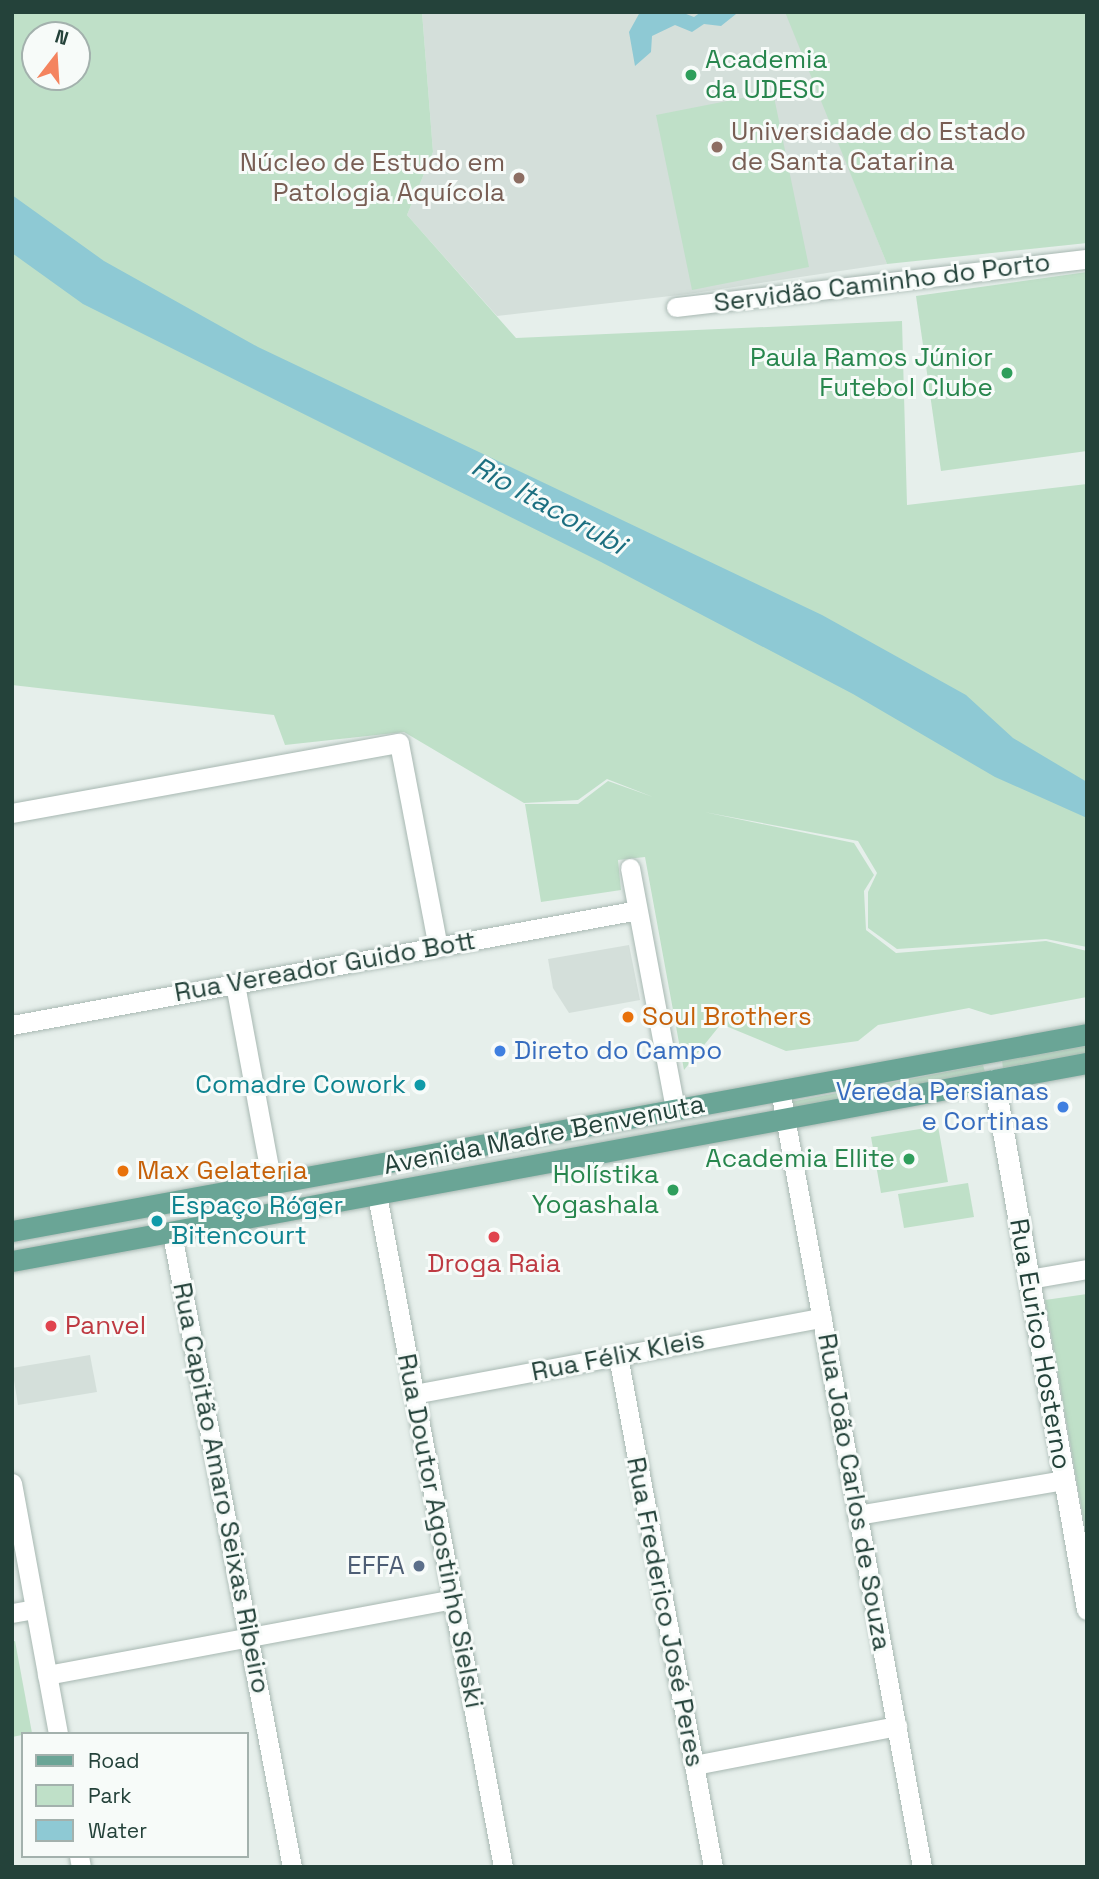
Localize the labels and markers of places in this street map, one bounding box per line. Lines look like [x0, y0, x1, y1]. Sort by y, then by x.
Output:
place label: Academia da UDESC [705, 44, 827, 106]
marker: Academia da UDESC [683, 67, 699, 83]
place label: Universidade do Estado de Santa Catarina [731, 116, 1026, 178]
marker: Universidade do Estado de Santa Catarina [709, 139, 725, 155]
place label: Núcleo de Estudo em Patologia Aquícola [240, 147, 505, 208]
marker: Núcleo de Estudo em Patologia Aquícola [511, 170, 527, 186]
place label: Paula Ramos Júnior Futebol Clube [750, 342, 993, 404]
marker: Paula Ramos Júnior Futebol Clube [999, 365, 1015, 381]
place label: Soul Brothers [642, 1001, 812, 1033]
marker: Soul Brothers [620, 1009, 636, 1025]
place label: Direto do Campo [514, 1035, 722, 1067]
marker: Direto do Campo [492, 1043, 508, 1059]
place label: Comadre Cowork [195, 1069, 406, 1101]
place label: Vereda Persianas e Cortinas [836, 1076, 1049, 1138]
marker: Comadre Cowork [412, 1077, 428, 1093]
marker: Vereda Persianas e Cortinas [1055, 1099, 1071, 1115]
place label: Academia Ellite [705, 1143, 895, 1175]
marker: Academia Ellite [901, 1151, 917, 1167]
place label: Max Gelateria [137, 1155, 308, 1187]
place label: Holístika Yogashala [532, 1159, 659, 1220]
marker: Max Gelateria [115, 1163, 131, 1179]
marker: Holístika Yogashala [665, 1182, 681, 1198]
place label: Espaço Róger Bitencourt [171, 1190, 343, 1252]
marker: Espaço Róger Bitencourt [149, 1213, 165, 1229]
marker: Droga Raia [486, 1229, 502, 1245]
place label: Droga Raia [427, 1248, 561, 1280]
place label: Panvel [65, 1310, 146, 1342]
marker: Panvel [43, 1318, 59, 1334]
place label: EFFA [347, 1550, 405, 1582]
marker: EFFA [411, 1558, 427, 1574]

